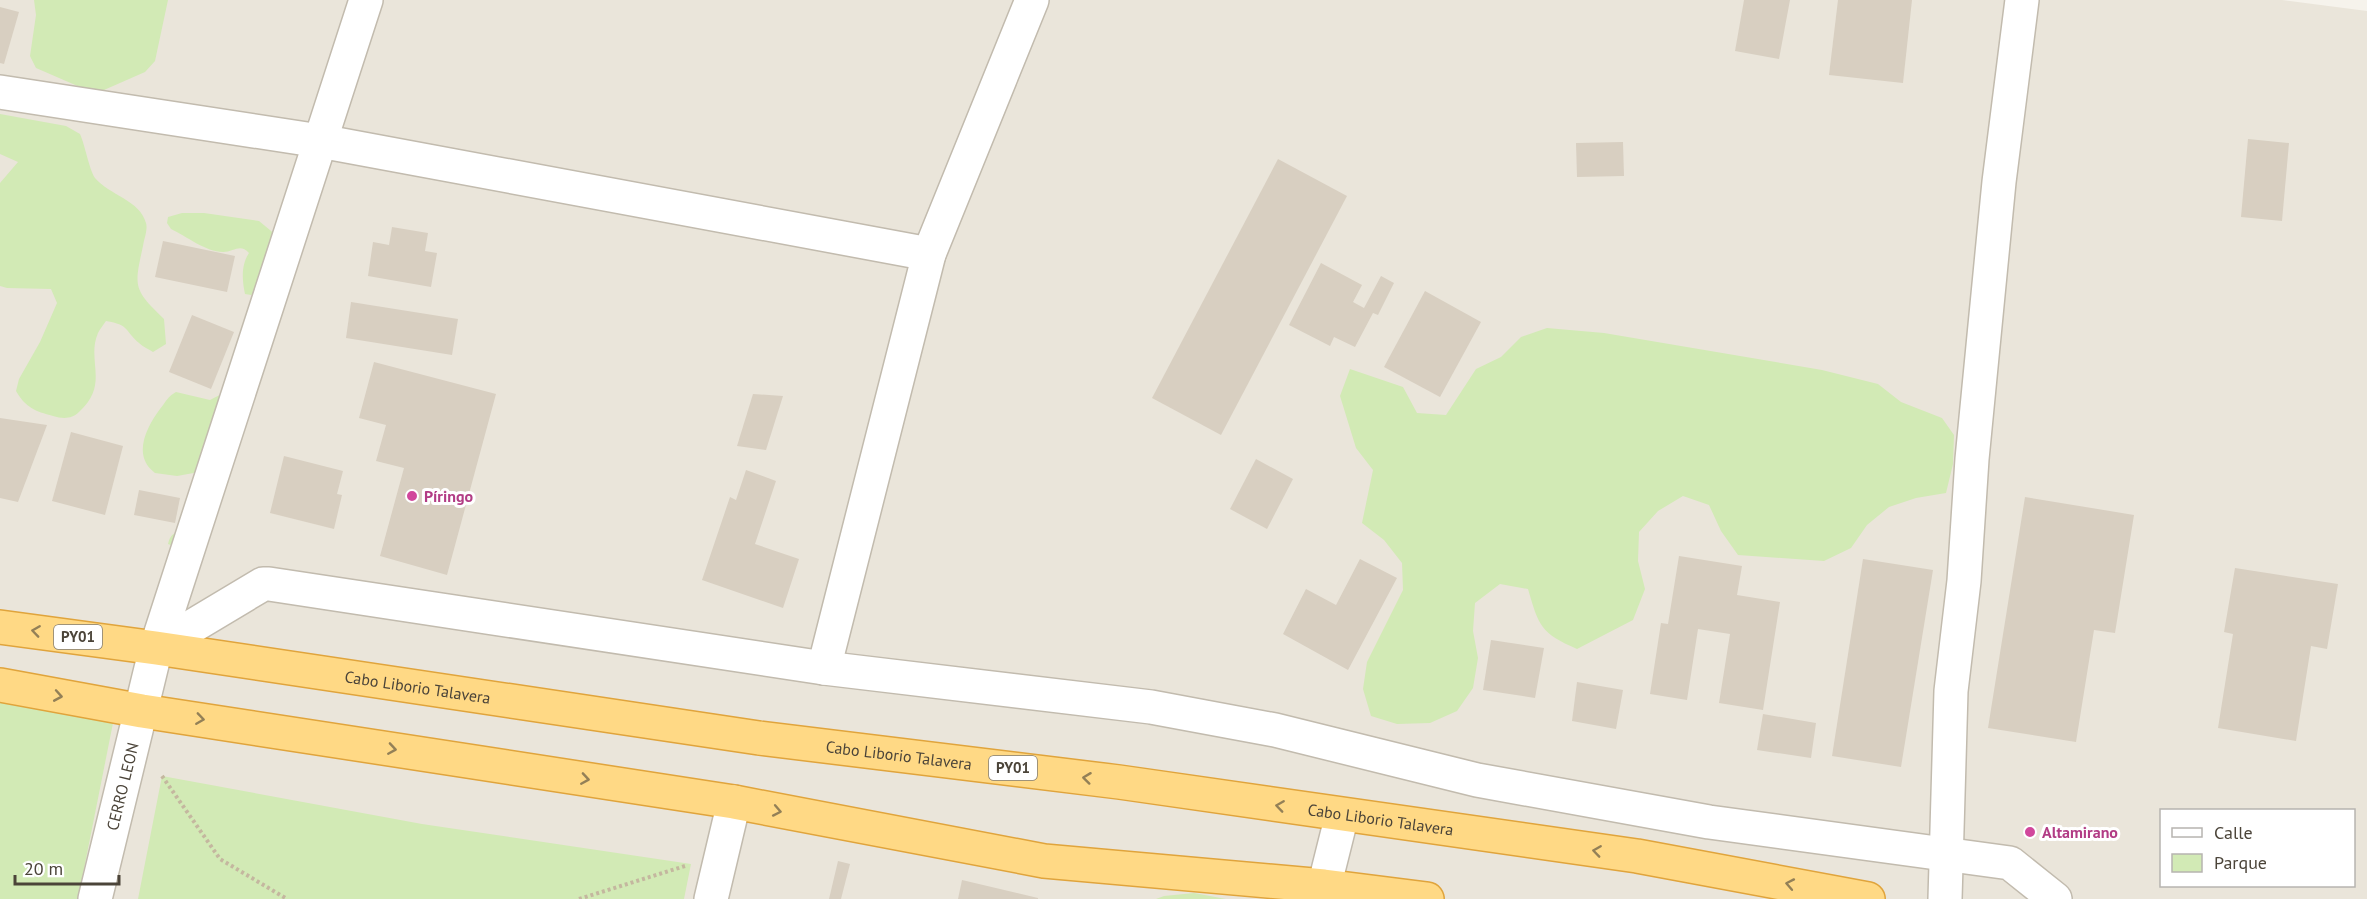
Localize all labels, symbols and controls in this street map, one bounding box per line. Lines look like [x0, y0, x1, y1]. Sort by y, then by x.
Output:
place label: Píringo [424, 486, 474, 506]
marker: Píringo [405, 489, 419, 503]
road number: PY01 [54, 625, 102, 649]
one-way arrow [31, 626, 41, 638]
street label: Cabo Liborio Talavera [343, 666, 492, 708]
one-way arrow [52, 689, 62, 702]
one-way arrow [195, 713, 204, 725]
street label: Cabo Liborio Talavera [825, 736, 973, 774]
street label: CERRO LEON [102, 740, 143, 832]
one-way arrow [388, 742, 397, 754]
road number: PY01 [989, 756, 1037, 780]
one-way arrow [580, 772, 590, 785]
one-way arrow [1082, 772, 1091, 785]
street label: Cabo Liborio Talavera [1306, 799, 1455, 840]
one-way arrow [1275, 800, 1284, 812]
one-way arrow [772, 804, 782, 817]
legend [2160, 809, 2355, 887]
text: Calle [2214, 821, 2253, 844]
place label: Altamirano [2042, 822, 2118, 842]
marker: Altamirano [2023, 825, 2037, 839]
one-way arrow [1593, 845, 1602, 857]
scale bar [15, 848, 118, 886]
text: Parque [2214, 851, 2267, 874]
text: 20 m [24, 857, 63, 880]
one-way arrow [1785, 879, 1794, 891]

